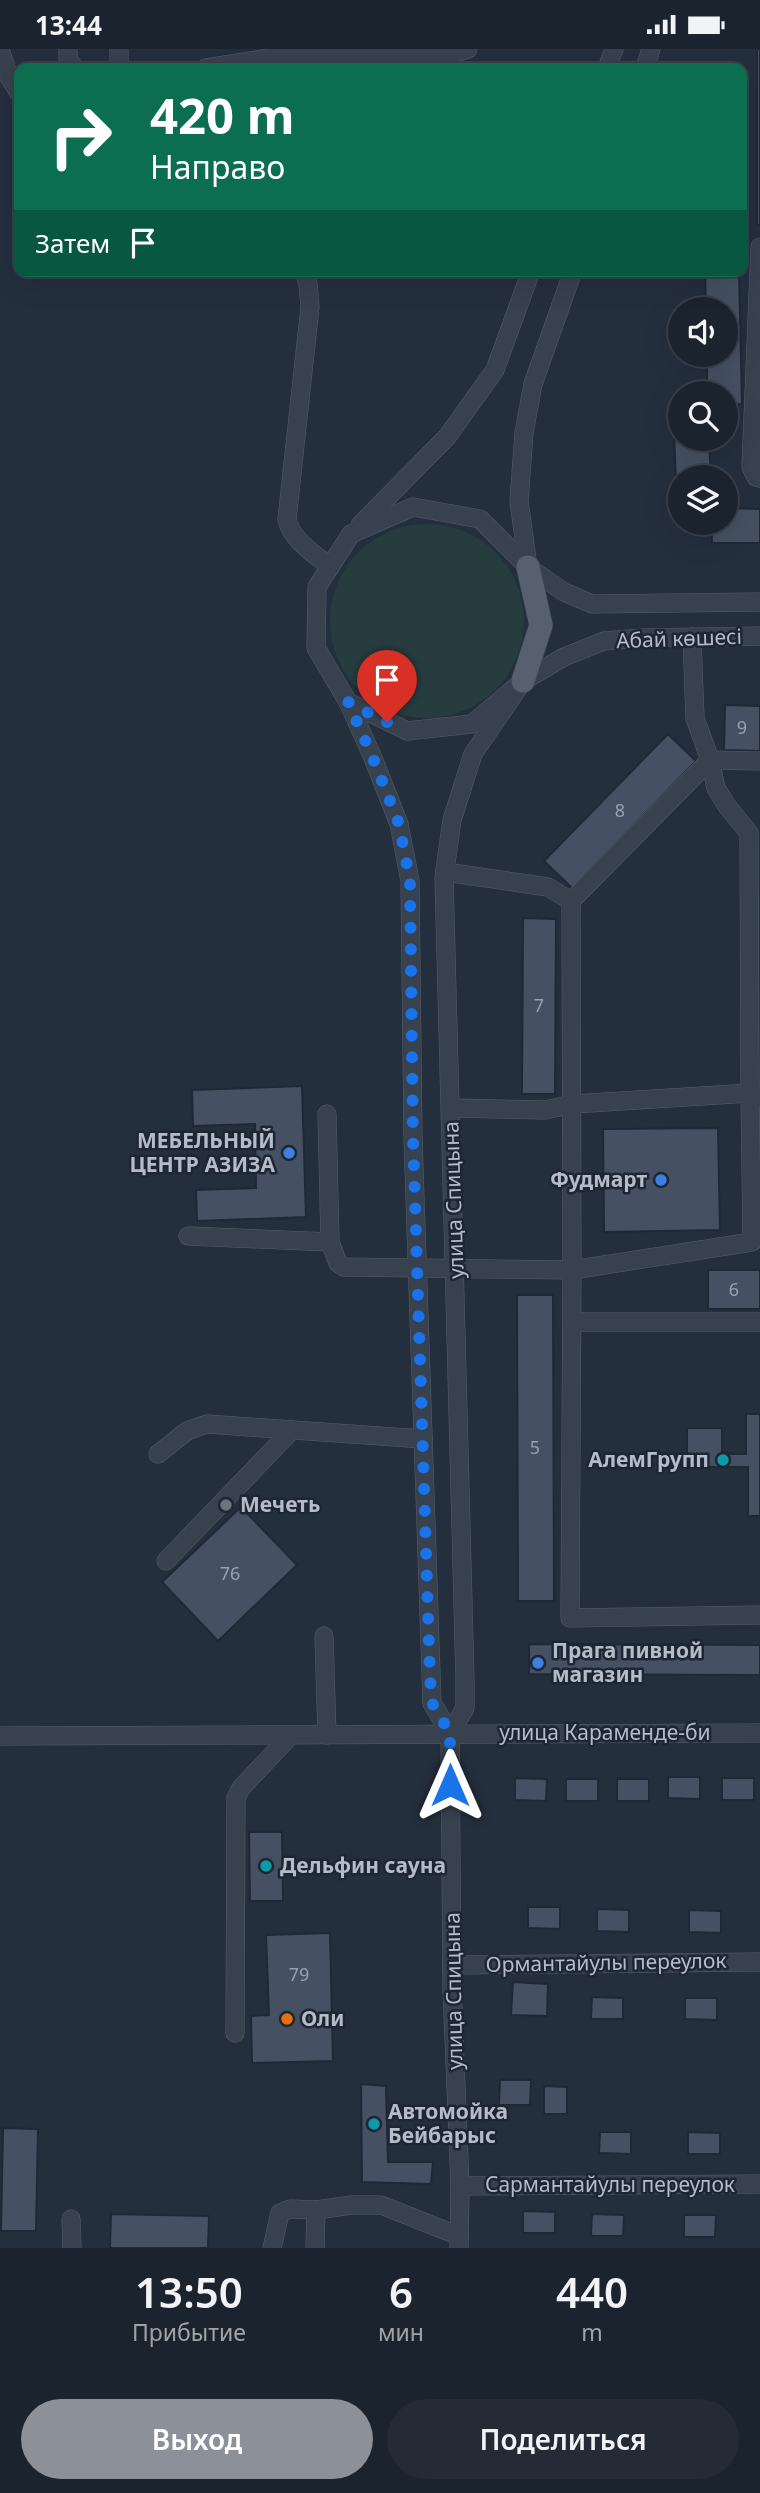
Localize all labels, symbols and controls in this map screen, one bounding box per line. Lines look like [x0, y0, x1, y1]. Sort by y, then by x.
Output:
text: 13:44 [35, 7, 102, 43]
text: 420 m [150, 82, 295, 148]
icon: right [35, 91, 126, 182]
text: Направо [150, 145, 285, 188]
icon: arrive [124, 224, 162, 262]
text: Затем [35, 225, 110, 261]
map controls [668, 297, 738, 535]
button: sound [668, 297, 738, 367]
button: search [668, 381, 738, 451]
button: layers [668, 465, 738, 535]
street label: Абай көшесі [616, 622, 742, 654]
pin [357, 650, 417, 722]
icon: arrive [368, 661, 406, 699]
house number: 9 [737, 715, 747, 739]
house number: 8 [615, 798, 625, 822]
house number: 7 [534, 993, 544, 1017]
street label: улица Спицына [436, 1121, 470, 1279]
place label: МЕБЕЛЬНЫЙ ЦЕНТР АЗИЗА [130, 1126, 275, 1178]
marker: МЕБЕЛЬНЫЙ ЦЕНТР АЗИЗА [281, 1145, 297, 1161]
place label: Фудмарт [550, 1165, 647, 1193]
marker: Фудмарт [653, 1172, 669, 1188]
house number: 6 [729, 1277, 739, 1301]
house number: 5 [530, 1435, 540, 1459]
place label: АлемГрупп [588, 1445, 709, 1473]
marker: АлемГрупп [715, 1452, 731, 1468]
place label: Мечеть [240, 1490, 320, 1518]
marker: Мечеть [218, 1497, 234, 1513]
house number: 76 [220, 1561, 240, 1585]
place label: Прага пивной магазин [552, 1636, 703, 1688]
marker: Прага пивной магазин [530, 1655, 546, 1671]
street label: улица Караменде-би [499, 1718, 711, 1746]
position arrow [413, 1748, 487, 1822]
place label: Дельфин сауна [280, 1851, 446, 1879]
marker: Дельфин сауна [258, 1858, 274, 1874]
street label: улица Спицына [438, 1912, 468, 2070]
street label: Ормантайулы переулок [485, 1946, 727, 1978]
house number: 79 [289, 1962, 309, 1986]
place label: Оли [301, 2004, 344, 2032]
marker: Оли [279, 2011, 295, 2027]
place label: Автомойка Бейбарыс [388, 2097, 508, 2149]
marker: Автомойка Бейбарыс [366, 2116, 382, 2132]
street label: Сармантайулы переулок [485, 2170, 735, 2198]
text: 13:50 [135, 2263, 243, 2320]
text: 6 [389, 2263, 413, 2320]
text: 440 [556, 2263, 628, 2320]
text: Прибытие [132, 2316, 246, 2348]
text: мин [378, 2316, 424, 2348]
text: m [581, 2316, 603, 2348]
button: Выход [21, 2399, 373, 2479]
button: Поделиться [387, 2399, 739, 2479]

